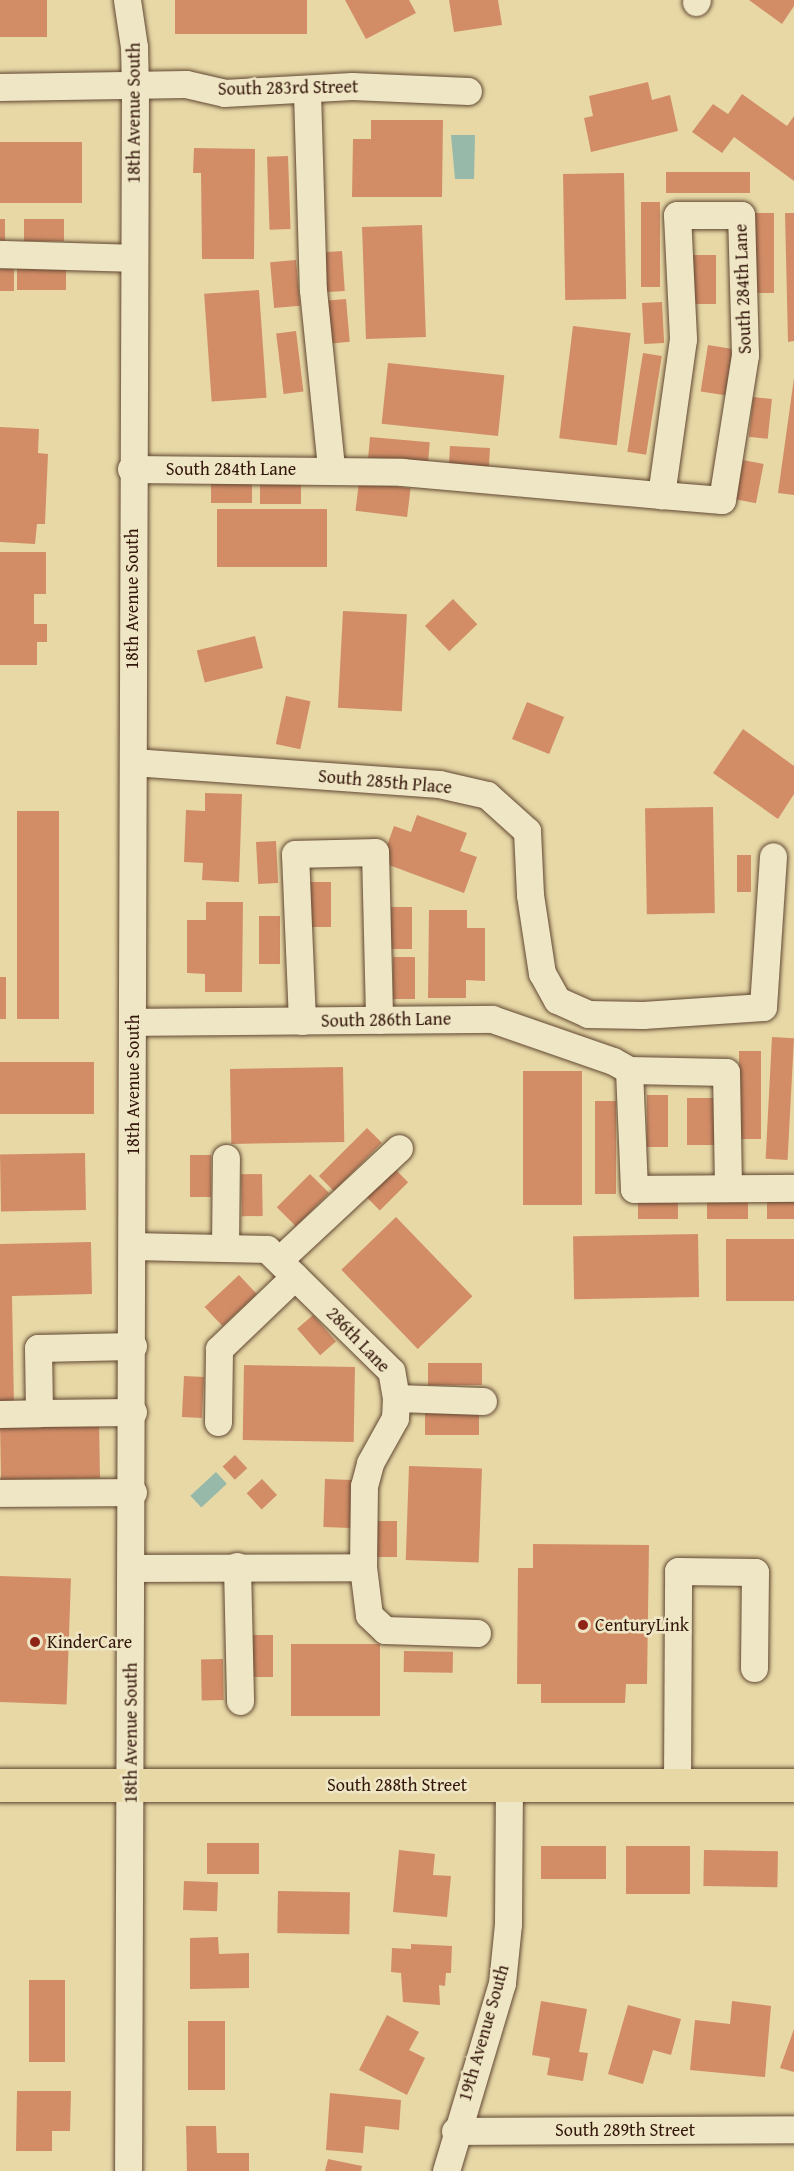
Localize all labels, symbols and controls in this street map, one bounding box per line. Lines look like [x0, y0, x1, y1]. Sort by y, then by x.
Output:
street label: 18th Avenue South [123, 42, 145, 184]
street label: South 283rd Street [218, 76, 358, 100]
street label: South 284th Lane [730, 223, 756, 355]
street label: South 284th Lane [166, 458, 296, 480]
street label: 18th Avenue South [121, 528, 143, 670]
street label: South 285th Place [317, 765, 453, 799]
street label: South 286th Lane [321, 1008, 451, 1032]
street label: 18th Avenue South [122, 1014, 144, 1156]
street label: 286th Lane [322, 1303, 394, 1377]
place label: CenturyLink [595, 1614, 689, 1636]
marker: CenturyLink [576, 1618, 590, 1632]
place label: KinderCare [47, 1631, 132, 1653]
marker: KinderCare [28, 1635, 42, 1649]
street label: 18th Avenue South [120, 1662, 142, 1804]
street label: South 288th Street [327, 1774, 467, 1796]
street label: 19th Avenue South [454, 1962, 514, 2104]
street label: South 289th Street [555, 2119, 695, 2141]

